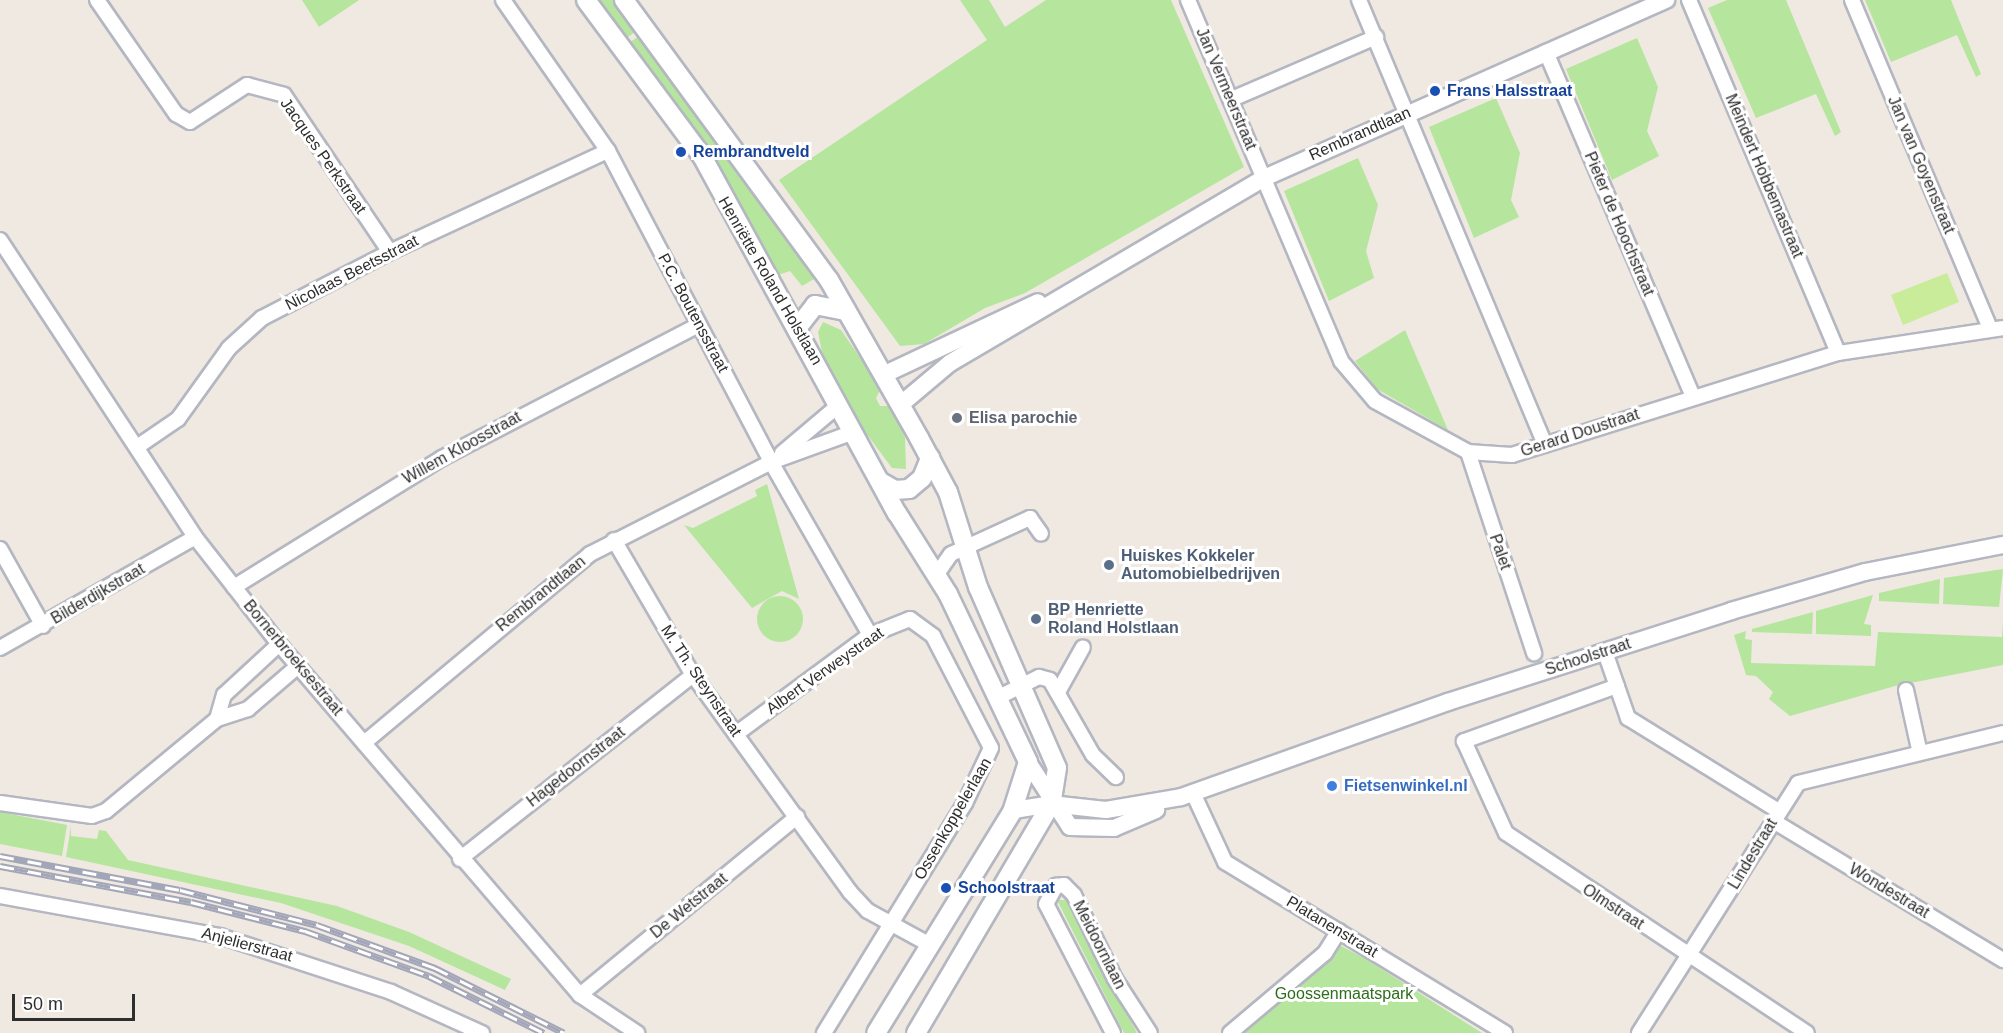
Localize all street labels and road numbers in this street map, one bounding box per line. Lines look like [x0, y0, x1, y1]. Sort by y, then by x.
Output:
street label: Jan Vermeerstraat [1192, 25, 1260, 153]
street label: Meindert Hobbemastraat [1721, 91, 1807, 261]
street label: Jan van Goyenstraat [1883, 93, 1959, 237]
street label: Jacques Perkstraat [276, 94, 370, 218]
street label: Rembrandtlaan [1306, 103, 1414, 165]
street label: Pieter de Hoochstraat [1580, 149, 1658, 299]
street label: Henriëtte Roland Holstlaan [714, 193, 826, 369]
street label: Nicolaas Beetsstraat [282, 231, 422, 315]
street label: P.C. Boutensstraat [653, 250, 733, 376]
street label: Gerard Doustraat [1518, 405, 1642, 461]
street label: Willem Kloosstraat [399, 407, 525, 489]
street label: Palet [1485, 532, 1515, 572]
street label: Rembrandtlaan [492, 552, 590, 636]
street label: Bilderdijkstraat [48, 559, 148, 629]
street label: Bornerbroeksestraat [239, 596, 347, 720]
street label: M. Th. Steynstraat [656, 621, 746, 741]
street label: Albert Verweystraat [763, 623, 887, 719]
street label: Schoolstraat [1543, 634, 1633, 680]
street label: Hagedoornstraat [523, 723, 629, 811]
street label: Ossenkoppelerlaan [910, 755, 996, 883]
street label: Lindestraat [1724, 815, 1782, 893]
street label: Wondestraat [1845, 859, 1933, 923]
street label: De Wetstraat [647, 869, 731, 943]
street label: Olmstraat [1579, 880, 1647, 934]
street label: Platanenstraat [1283, 892, 1381, 962]
street label: Meidoornlaan [1068, 897, 1130, 993]
street label: Anjelierstraat [199, 924, 295, 966]

